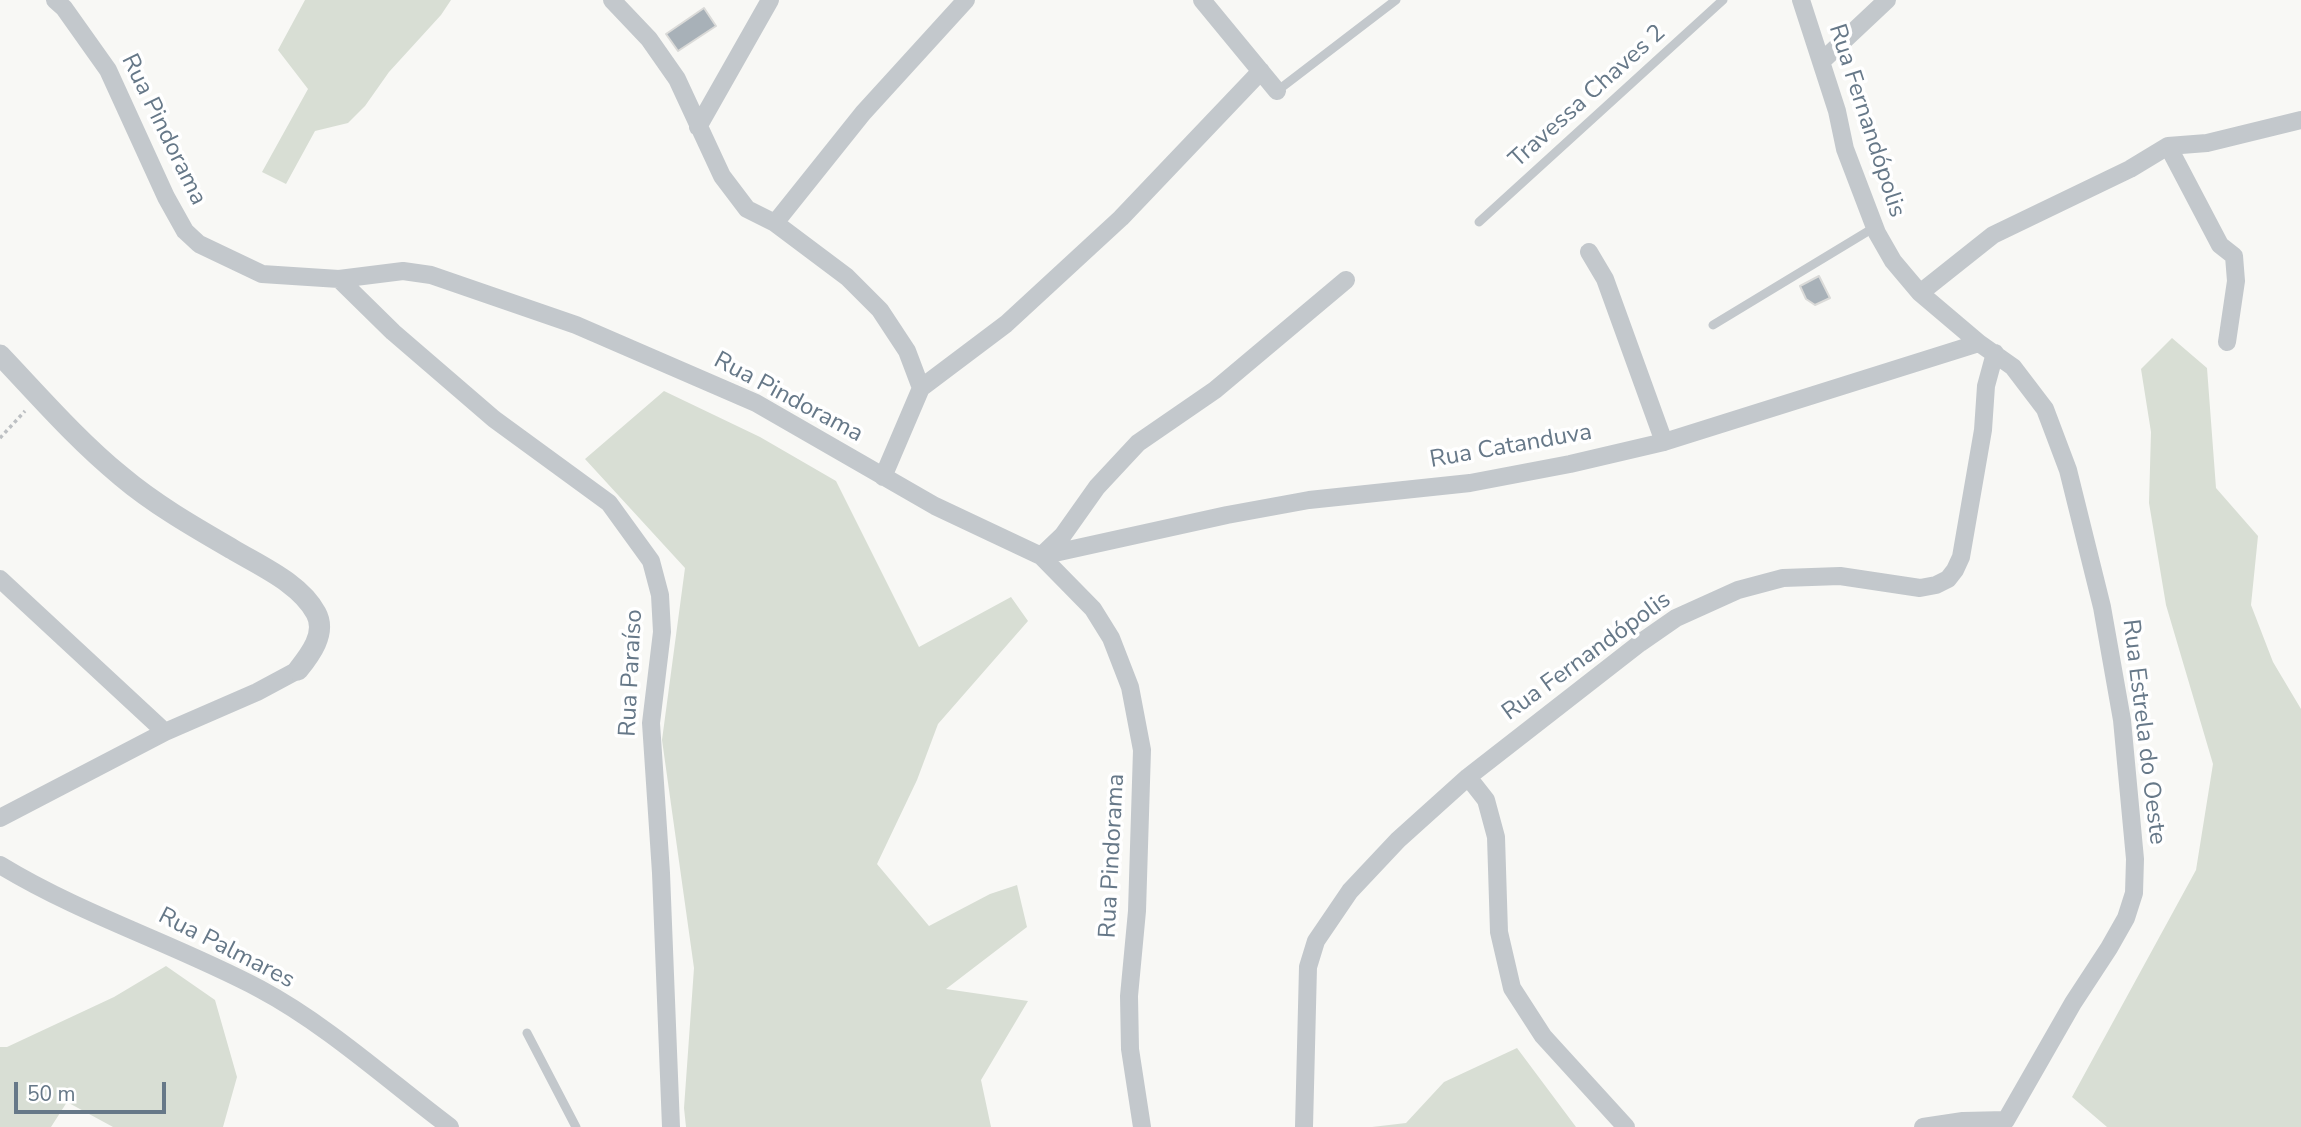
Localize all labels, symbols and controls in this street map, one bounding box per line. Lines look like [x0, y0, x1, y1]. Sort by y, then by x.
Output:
street label: Travessa Chaves 2 [1504, 19, 1672, 175]
street label: Rua Fernandópolis [1821, 21, 1911, 221]
street label: Rua Pindorama [114, 50, 212, 210]
street label: Rua Pindorama [709, 347, 867, 449]
street label: Rua Catanduva [1428, 419, 1594, 475]
street label: Rua Fernandópolis [1497, 586, 1677, 728]
street label: Rua Paraíso [614, 609, 650, 737]
street label: Rua Estrela do Oeste [2115, 618, 2171, 846]
street label: Rua Pindorama [1094, 773, 1132, 939]
street label: Rua Palmares [153, 902, 299, 996]
scale bar [18, 1068, 170, 1112]
text: 50 m [27, 1080, 76, 1108]

